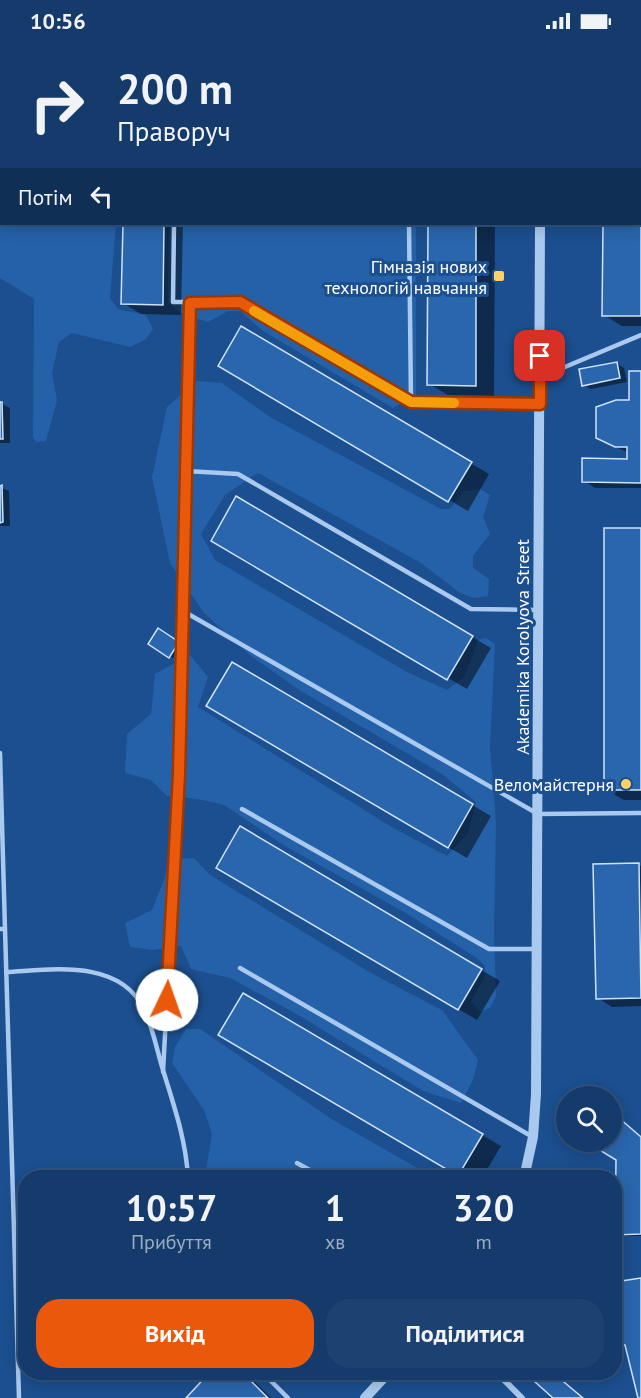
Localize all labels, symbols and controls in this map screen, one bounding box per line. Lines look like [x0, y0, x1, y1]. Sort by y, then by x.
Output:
text: 10:56 [30, 7, 86, 35]
text: 200 m [117, 61, 233, 116]
icon: right [18, 66, 96, 144]
text: Праворуч [117, 114, 231, 148]
icon: left [85, 180, 118, 213]
text: Потім [18, 183, 73, 211]
place label: Гімназія нових технологій навчання [325, 255, 487, 299]
marker: Гімназія нових технологій навчання [492, 269, 506, 283]
pin [514, 330, 565, 381]
icon: arrive [523, 339, 556, 372]
street label: Akademika Korolyova Street [511, 539, 534, 755]
place label: Веломайстерня [494, 773, 614, 796]
marker: Веломайстерня [619, 777, 633, 791]
position arrow [135, 968, 199, 1032]
map controls [556, 1086, 622, 1152]
button: search [556, 1086, 622, 1152]
text: 10:57 [126, 1184, 217, 1231]
text: 1 [325, 1184, 345, 1231]
text: 320 [453, 1184, 514, 1231]
text: Прибуття [131, 1229, 212, 1255]
text: хв [325, 1229, 345, 1255]
text: m [475, 1229, 492, 1255]
button: Вихід [36, 1299, 314, 1368]
button: Поділитися [326, 1299, 604, 1368]

